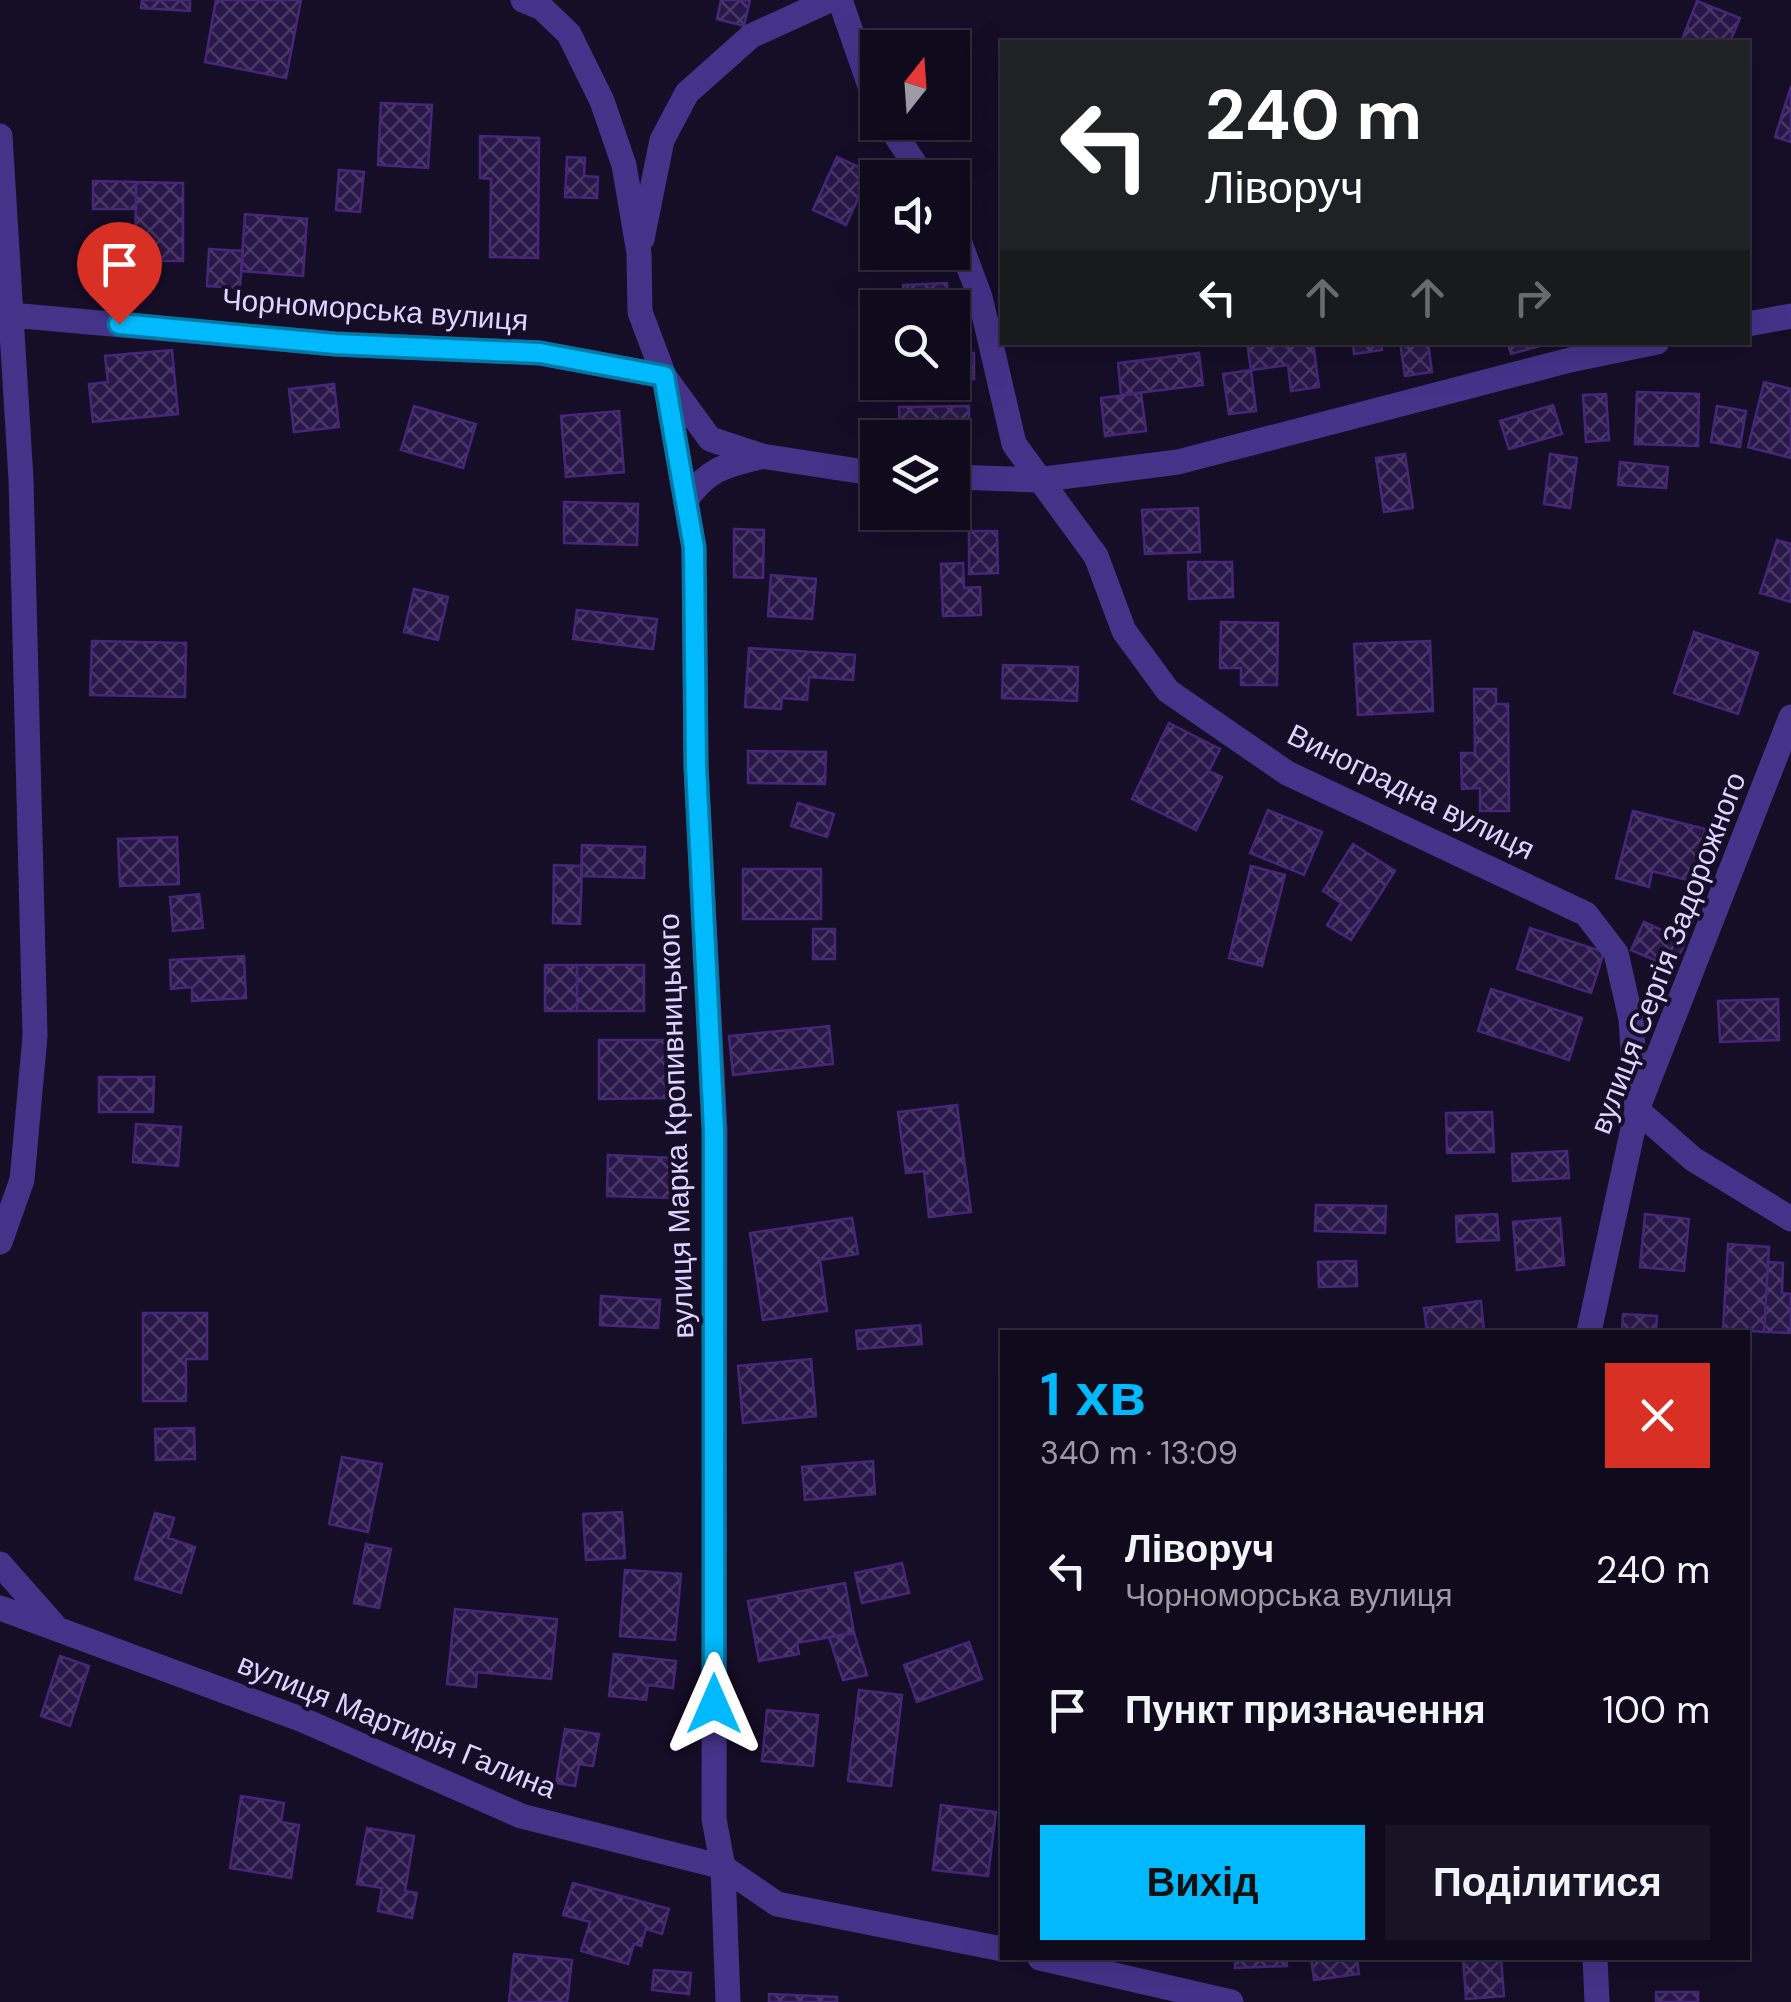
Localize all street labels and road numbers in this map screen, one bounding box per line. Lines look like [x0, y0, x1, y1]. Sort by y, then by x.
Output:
street label: Чорноморська вулиця [221, 279, 530, 340]
street label: Виноградна вулиця [1281, 715, 1541, 868]
street label: вулиця Сергія Задорожного [1580, 766, 1755, 1139]
street label: вулиця Марка Кропивницького [649, 913, 702, 1339]
street label: вулиця Мартирія Галина [232, 1644, 562, 1807]

